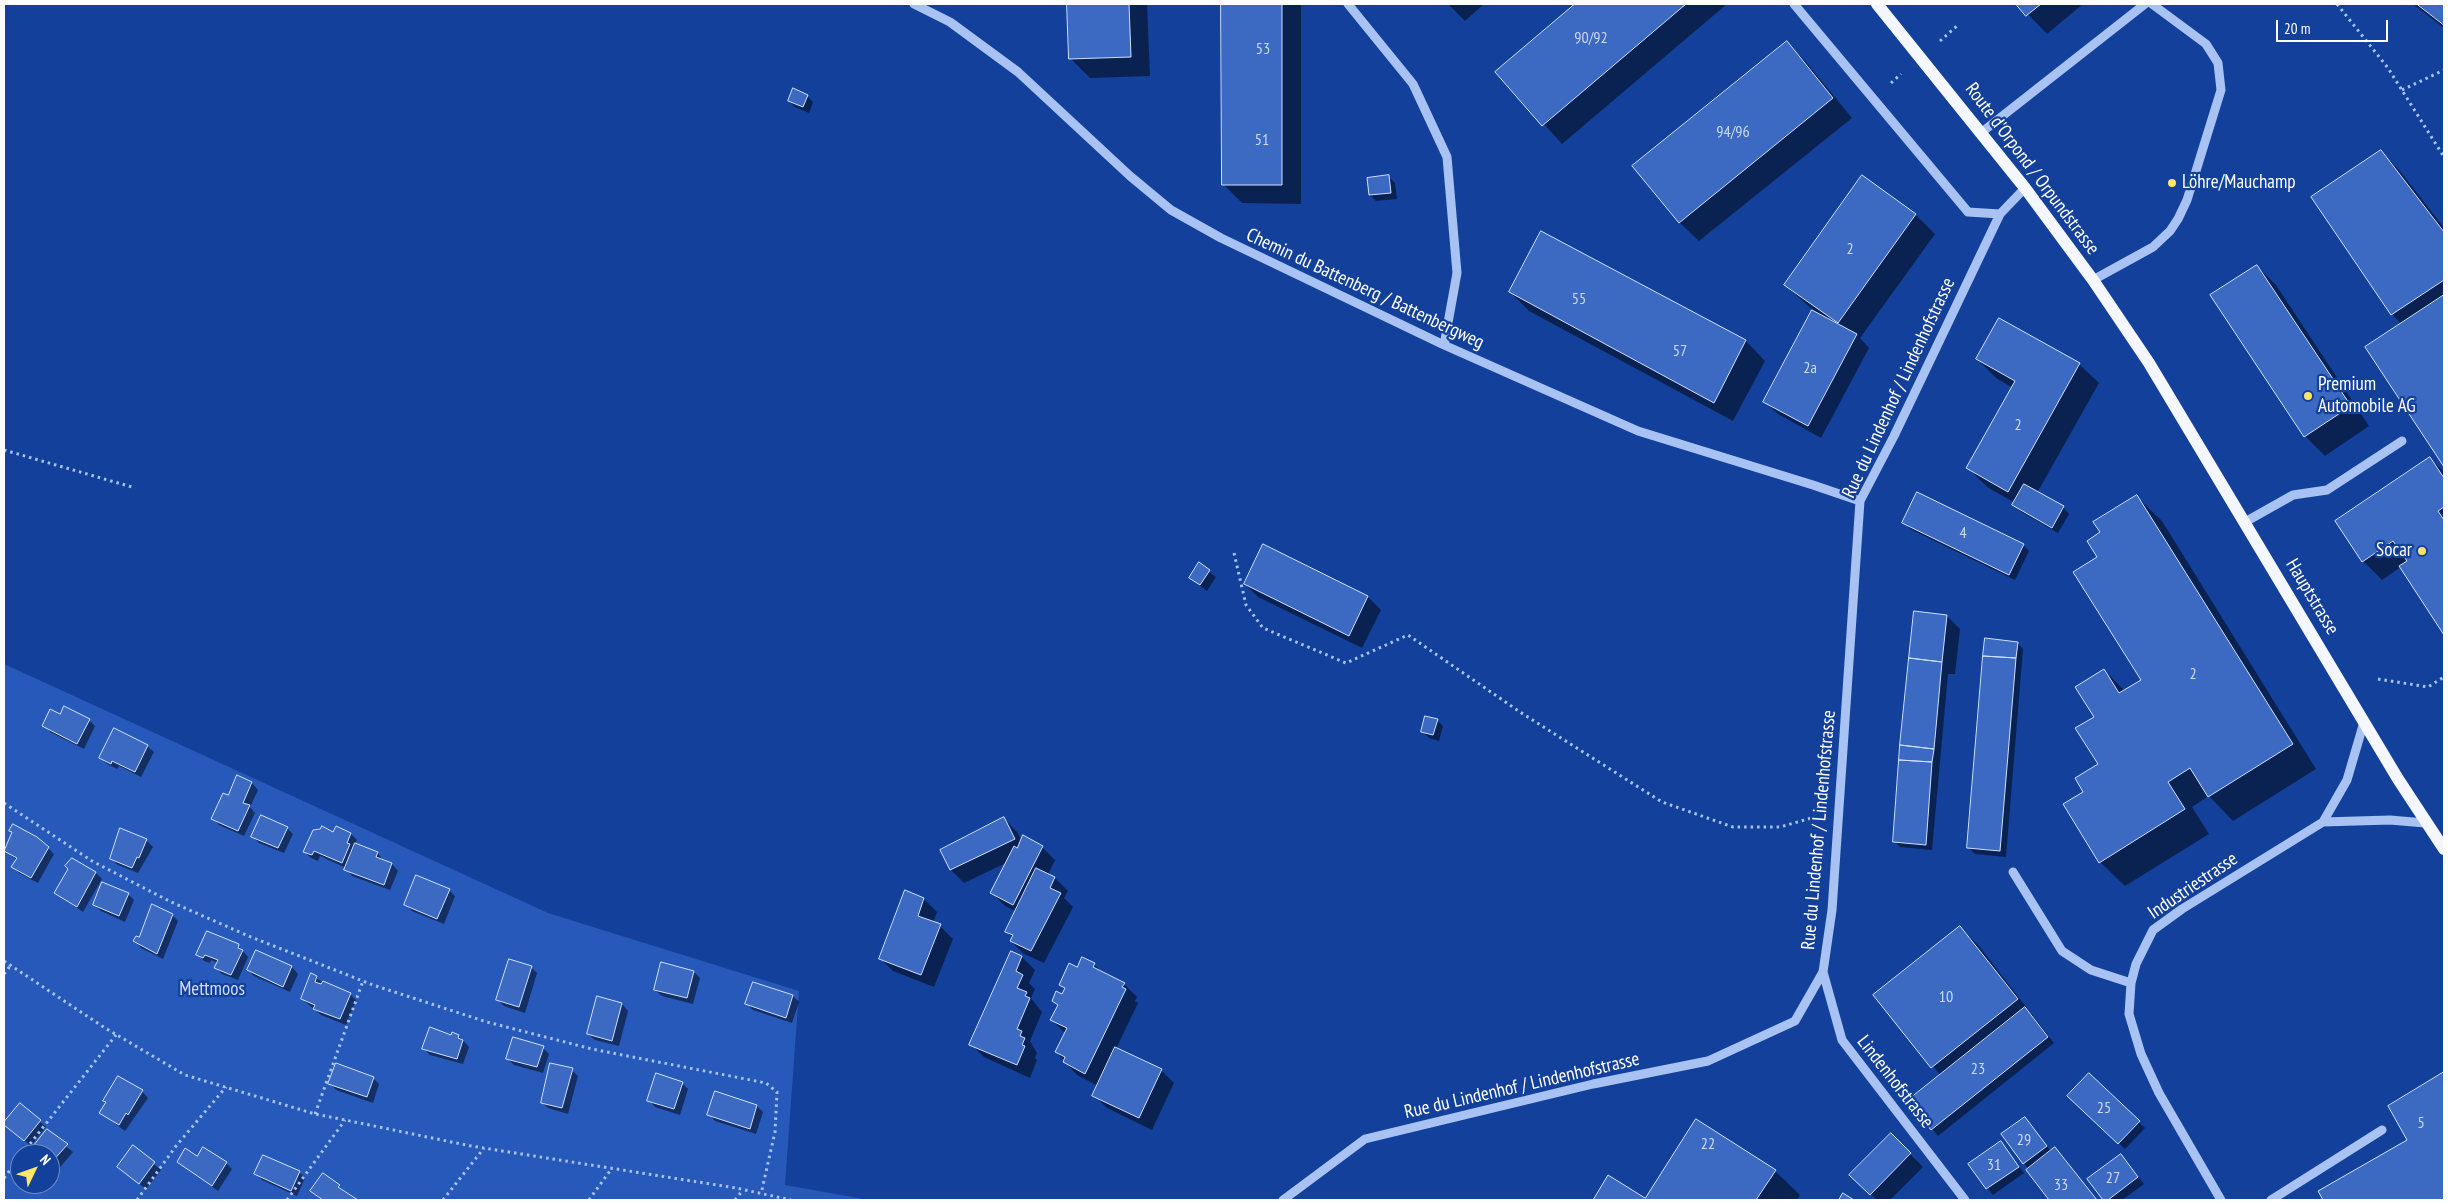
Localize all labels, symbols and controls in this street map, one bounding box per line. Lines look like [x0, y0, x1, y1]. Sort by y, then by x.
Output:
scale bar [2278, 10, 2390, 42]
text: 20 m [2284, 19, 2310, 38]
house number: 90/92 [1574, 28, 1608, 48]
house number: 53 [1256, 39, 1270, 59]
street label: Route d'Orpond / Orpundstrasse [1960, 79, 2104, 259]
house number: 94/96 [1716, 122, 1750, 142]
house number: 51 [1255, 130, 1269, 150]
place label: Löhre/Mauchamp [2182, 172, 2296, 194]
marker: Löhre/Mauchamp [2166, 177, 2178, 189]
street label: Chemin du Battenberg / Battenbergweg [1242, 224, 1488, 354]
house number: 2 [1846, 239, 1854, 259]
street label: Rue du Lindenhof / Lindenhofstrasse [1838, 274, 1960, 502]
house number: 55 [1572, 289, 1586, 309]
house number: 57 [1673, 341, 1687, 361]
house number: 2a [1803, 358, 1817, 378]
place label: Premium Automobile AG [2318, 374, 2416, 418]
marker: Premium Automobile AG [2302, 390, 2314, 402]
house number: 2 [2014, 415, 2022, 435]
house number: 4 [1959, 523, 1967, 543]
place label: Socar [2376, 540, 2412, 562]
marker: Socar [2416, 545, 2428, 557]
street label: Hauptstrasse [2280, 555, 2344, 639]
house number: 2 [2189, 664, 2197, 684]
street label: Rue du Lindenhof / Lindenhofstrasse [1797, 709, 1841, 951]
street label: Industriestrasse [2144, 848, 2242, 924]
park label: Mettmoos [179, 979, 245, 1001]
house number: 10 [1939, 987, 1953, 1007]
street label: Lindenhofstrasse [1852, 1031, 1938, 1133]
street label: Rue du Lindenhof / Lindenhofstrasse [1402, 1048, 1642, 1124]
house number: 23 [1971, 1059, 1985, 1079]
house number: 25 [2097, 1098, 2111, 1118]
house number: 5 [2417, 1113, 2425, 1133]
house number: 29 [2017, 1130, 2031, 1150]
house number: 22 [1701, 1134, 1715, 1154]
north arrow [10, 1144, 60, 1194]
text: N [36, 1151, 55, 1168]
house number: 31 [1987, 1155, 2001, 1175]
house number: 27 [2106, 1168, 2120, 1188]
house number: 33 [2054, 1175, 2068, 1195]

